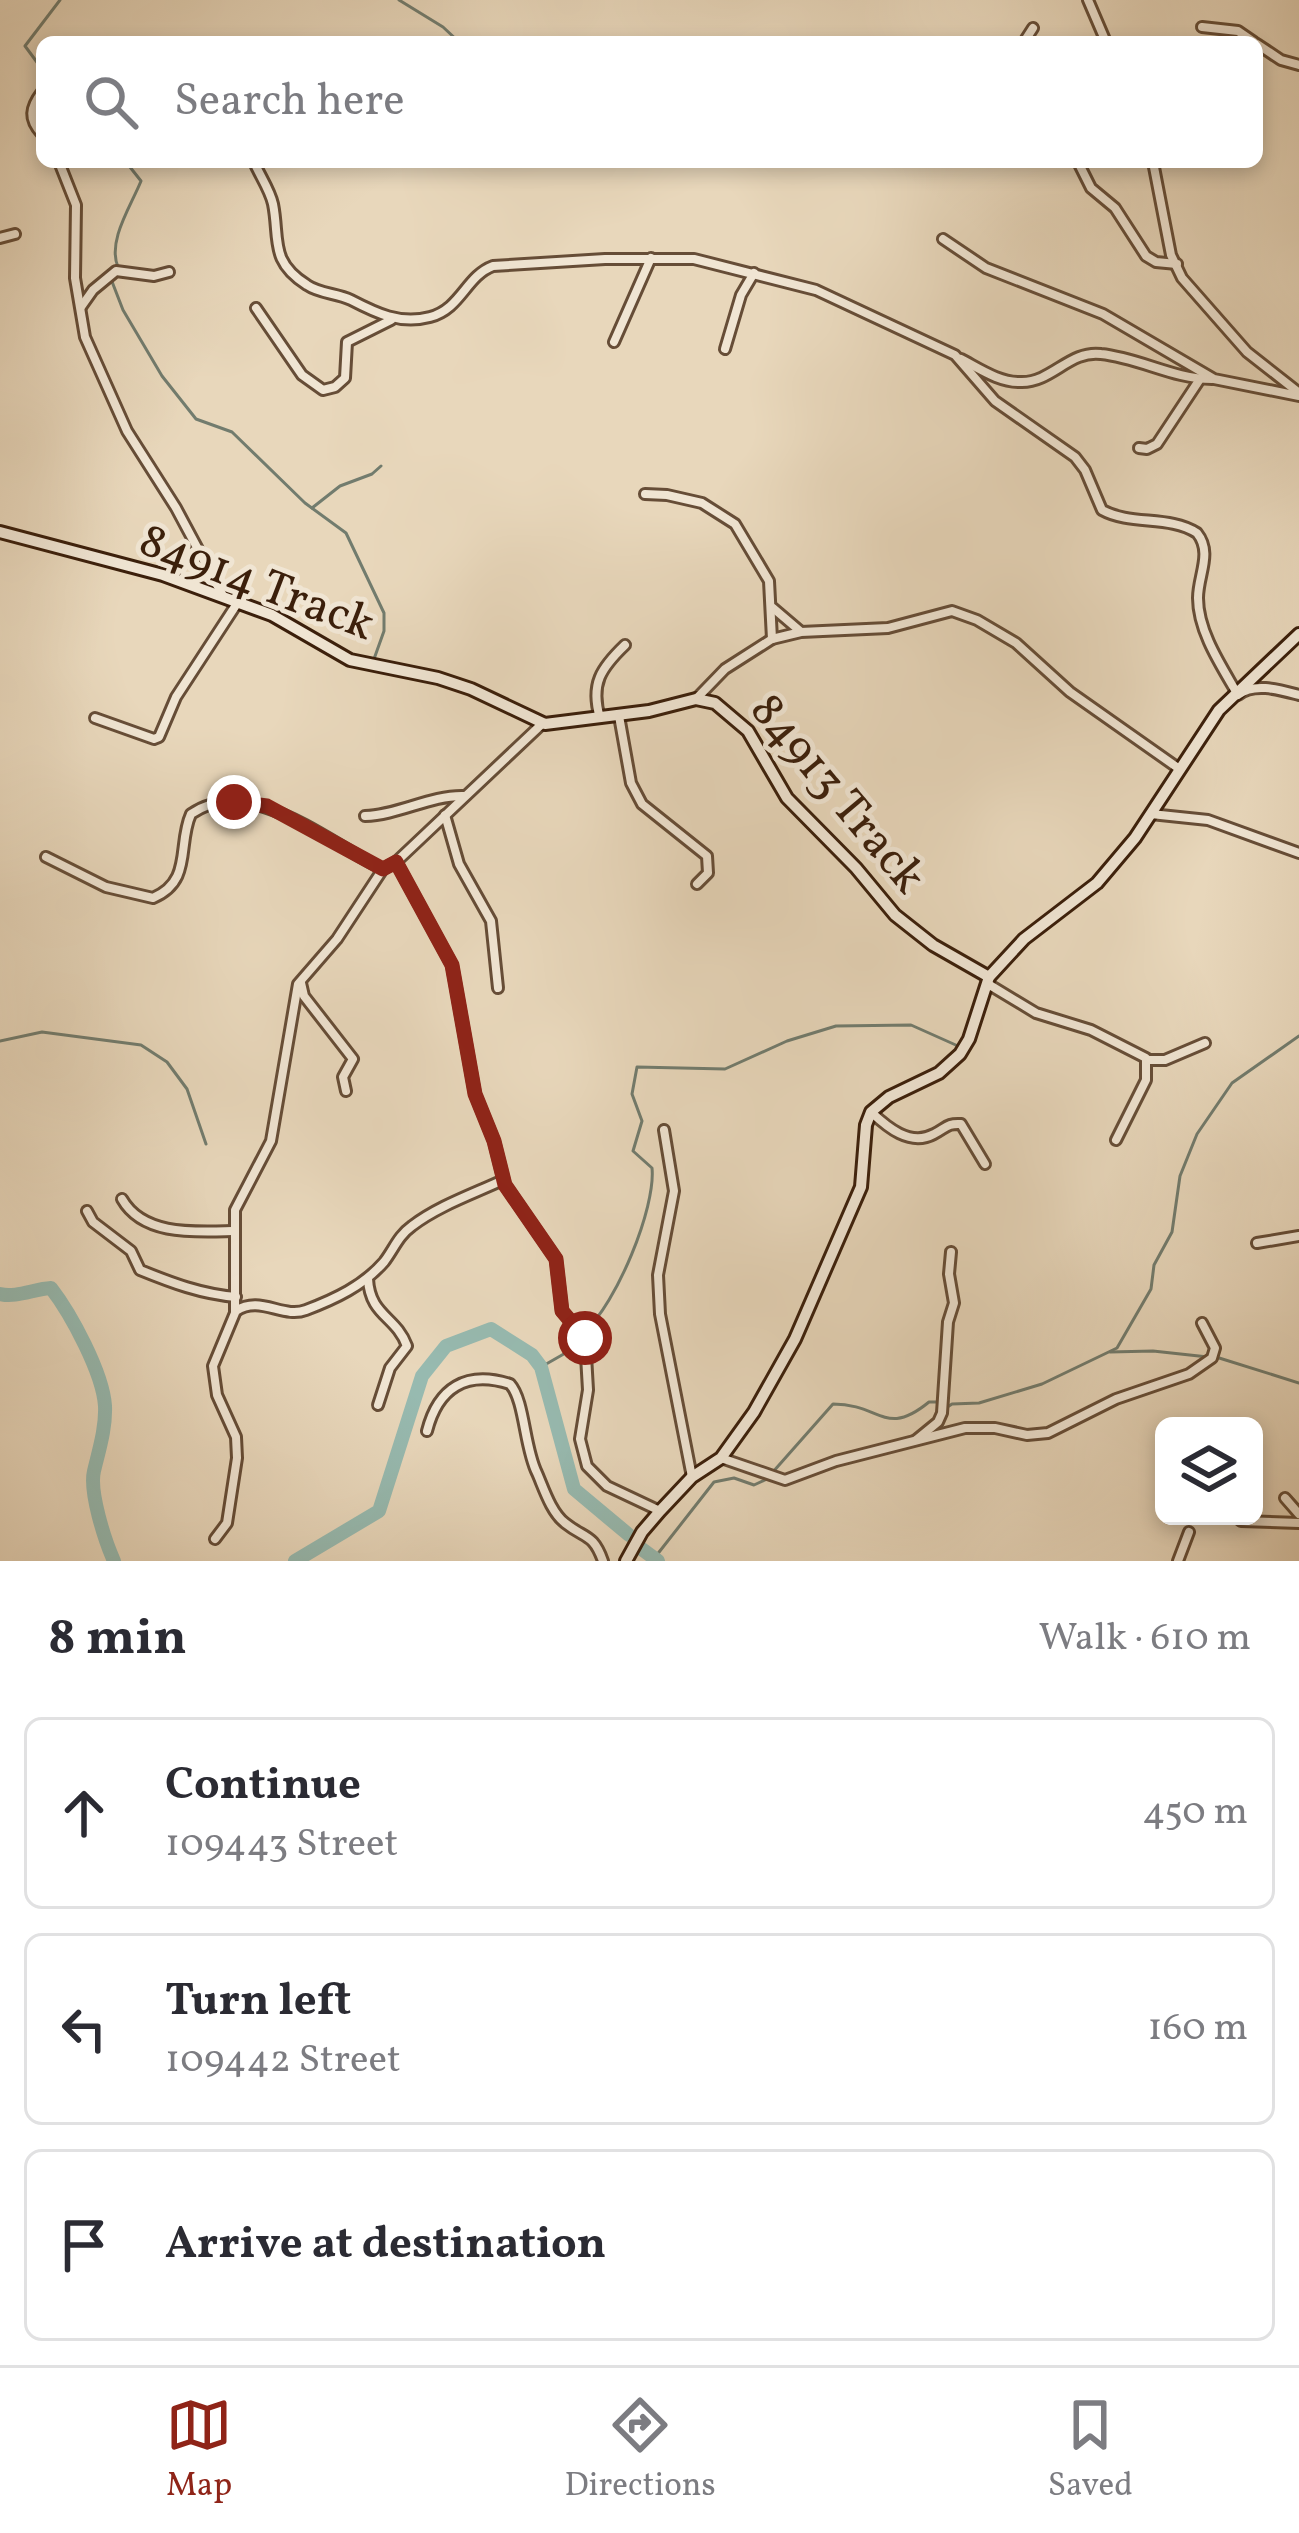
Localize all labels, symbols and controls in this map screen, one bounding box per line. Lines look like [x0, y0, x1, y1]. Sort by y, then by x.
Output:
search box [36, 36, 1263, 168]
icon: search [78, 69, 144, 135]
text: Search here [174, 71, 405, 134]
street label: 84914 Track [129, 509, 384, 660]
street label: 84913 Track [733, 680, 940, 910]
route end [207, 775, 261, 829]
route start [558, 1311, 612, 1365]
map controls [1155, 1417, 1263, 1525]
button: layers [1155, 1417, 1263, 1525]
text: 8 min [48, 1604, 187, 1675]
text: Walk · 610 m [1038, 1612, 1251, 1666]
text: Continue [165, 1755, 361, 1818]
icon: ahead [51, 1780, 117, 1846]
text: 450 m [1142, 1786, 1248, 1840]
text: 109443 Street [165, 1818, 398, 1872]
text: Turn left [165, 1971, 351, 2034]
icon: left [51, 1996, 117, 2062]
text: 160 m [1147, 2002, 1248, 2056]
text: 109442 Street [165, 2034, 401, 2088]
icon: arrive [51, 2212, 117, 2278]
text: Arrive at destination [165, 2214, 606, 2277]
tab: Map [166, 2392, 232, 2510]
tab: Directions [564, 2392, 716, 2510]
tab: Saved [1048, 2392, 1133, 2510]

